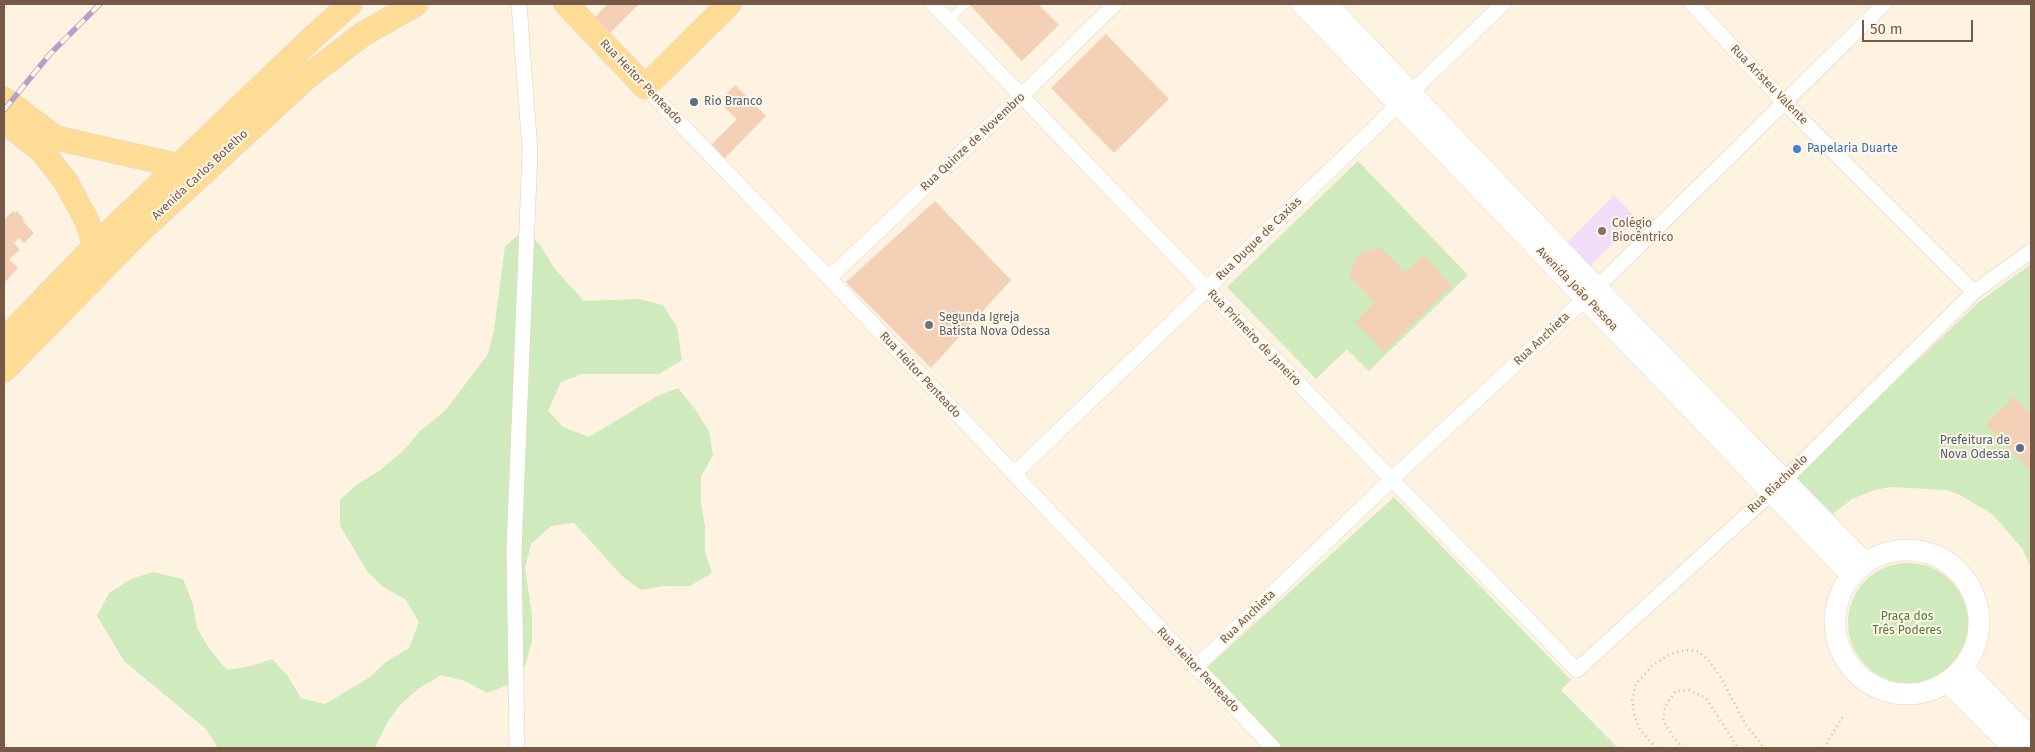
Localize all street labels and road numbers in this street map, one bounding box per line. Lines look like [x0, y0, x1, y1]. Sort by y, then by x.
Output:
street label: Rua Heitor Penteado [597, 37, 685, 127]
street label: Rua Aristeu Valente [1727, 42, 1811, 128]
street label: Rua Quinze de Novembro [918, 90, 1028, 194]
street label: Avenida Carlos Botelho [149, 127, 251, 223]
street label: Rua Duque de Caxias [1213, 194, 1305, 284]
street label: Avenida João Pessoa [1533, 244, 1621, 334]
street label: Rua Primeiro de Janeiro [1204, 287, 1304, 389]
street label: Rua Anchieta [1511, 309, 1573, 369]
street label: Rua Heitor Penteado [876, 329, 964, 421]
street label: Rua Riachuelo [1745, 452, 1811, 516]
street label: Rua Anchieta [1217, 587, 1279, 647]
street label: Rua Heitor Penteado [1154, 625, 1242, 715]

